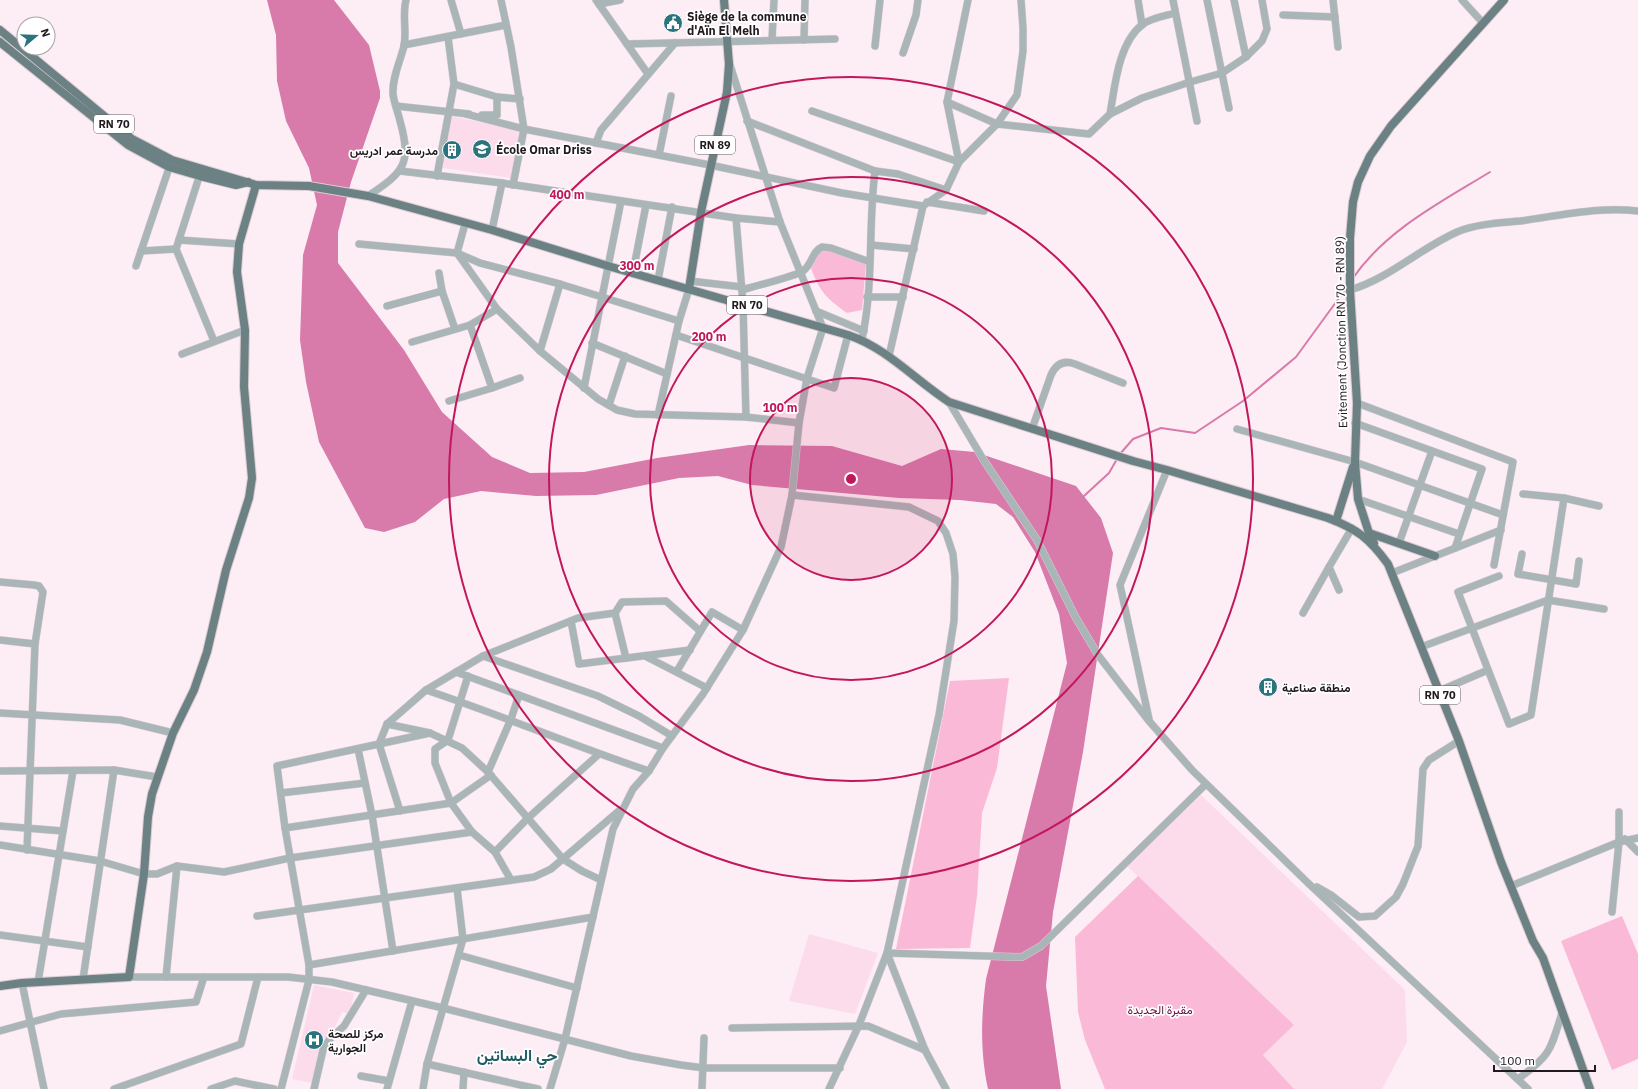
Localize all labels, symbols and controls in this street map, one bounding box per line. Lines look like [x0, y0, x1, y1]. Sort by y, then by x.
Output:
place label: Siège de la commune d'Aïn El Melh [687, 9, 807, 38]
public building icon: Siège de la commune d'Aïn El Melh [662, 12, 684, 34]
north arrow [16, 16, 56, 56]
text: N [38, 27, 53, 39]
road number: RN 70 [94, 115, 134, 133]
road number: RN 89 [695, 136, 735, 154]
school or university icon: École Omar Driss [471, 138, 493, 160]
building icon: مدرسة عمر ادريس [441, 139, 463, 161]
place label: École Omar Driss [496, 141, 592, 157]
place label: مدرسة عمر ادريس [350, 143, 438, 159]
text: 400 m [549, 187, 585, 202]
street label: Evitement (Jonction RN 70 - RN 89) [1332, 236, 1350, 428]
text: 300 m [619, 258, 655, 273]
road number: RN 70 [727, 296, 767, 314]
text: 200 m [691, 329, 727, 344]
text: 100 m [762, 400, 798, 415]
centre of rings [844, 472, 858, 486]
building icon: منطقة صناعية [1257, 676, 1279, 698]
place label: منطقة صناعية [1282, 680, 1351, 695]
road number: RN 70 [1420, 686, 1460, 704]
park label: مقبرة الجديدة [1127, 1002, 1193, 1018]
place label: مركز للصحة الجوارية [328, 1026, 384, 1056]
hospital icon: مركز للصحة الجوارية [303, 1029, 325, 1051]
district label: حي البساتين [477, 1045, 557, 1069]
scale bar [1494, 1047, 1595, 1073]
text: 100 m [1500, 1053, 1535, 1068]

